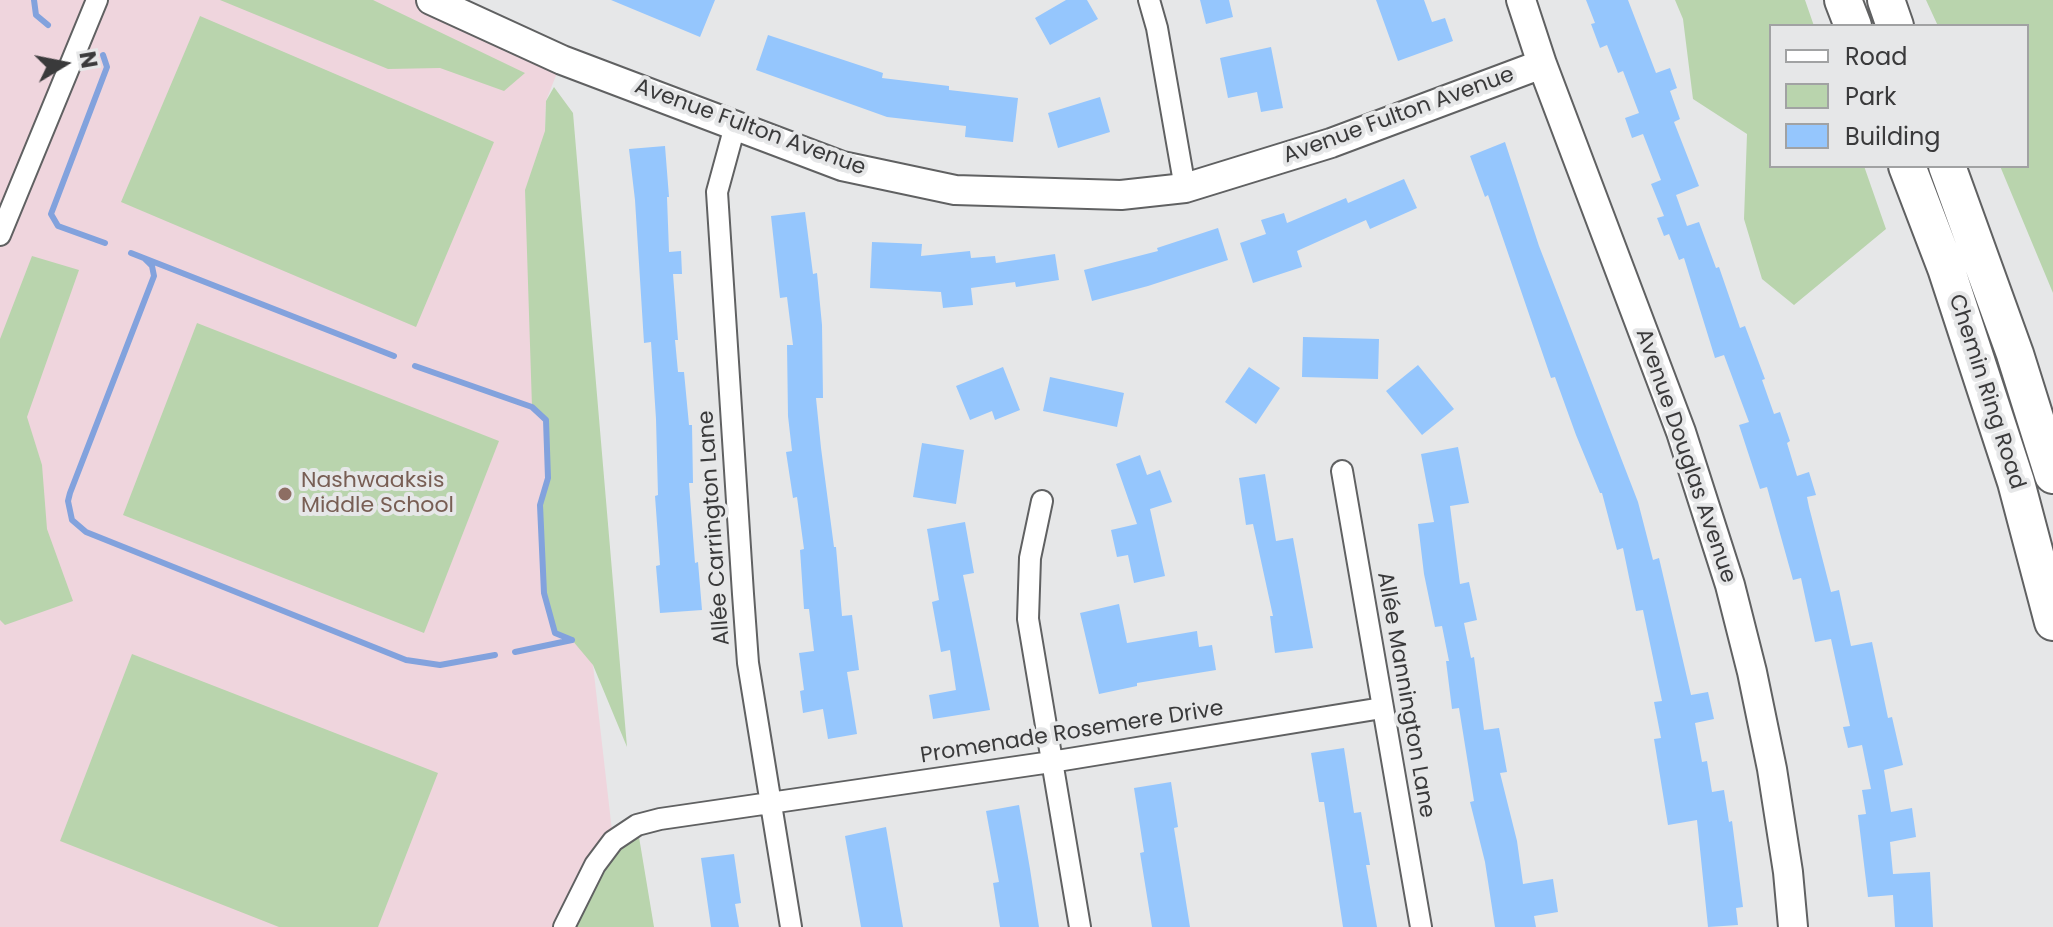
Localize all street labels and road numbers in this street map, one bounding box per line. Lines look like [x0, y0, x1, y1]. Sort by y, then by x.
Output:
street label: Avenue Fulton Avenue [1280, 62, 1518, 170]
street label: Avenue Fulton Avenue [631, 74, 869, 182]
street label: Chemin Ring Road [1942, 291, 2030, 493]
street label: Avenue Douglas Avenue [1629, 325, 1741, 587]
street label: Allée Carrington Lane [694, 410, 736, 646]
street label: Allée Mannington Lane [1370, 570, 1440, 820]
street label: Promenade Rosemere Drive [919, 696, 1225, 770]

